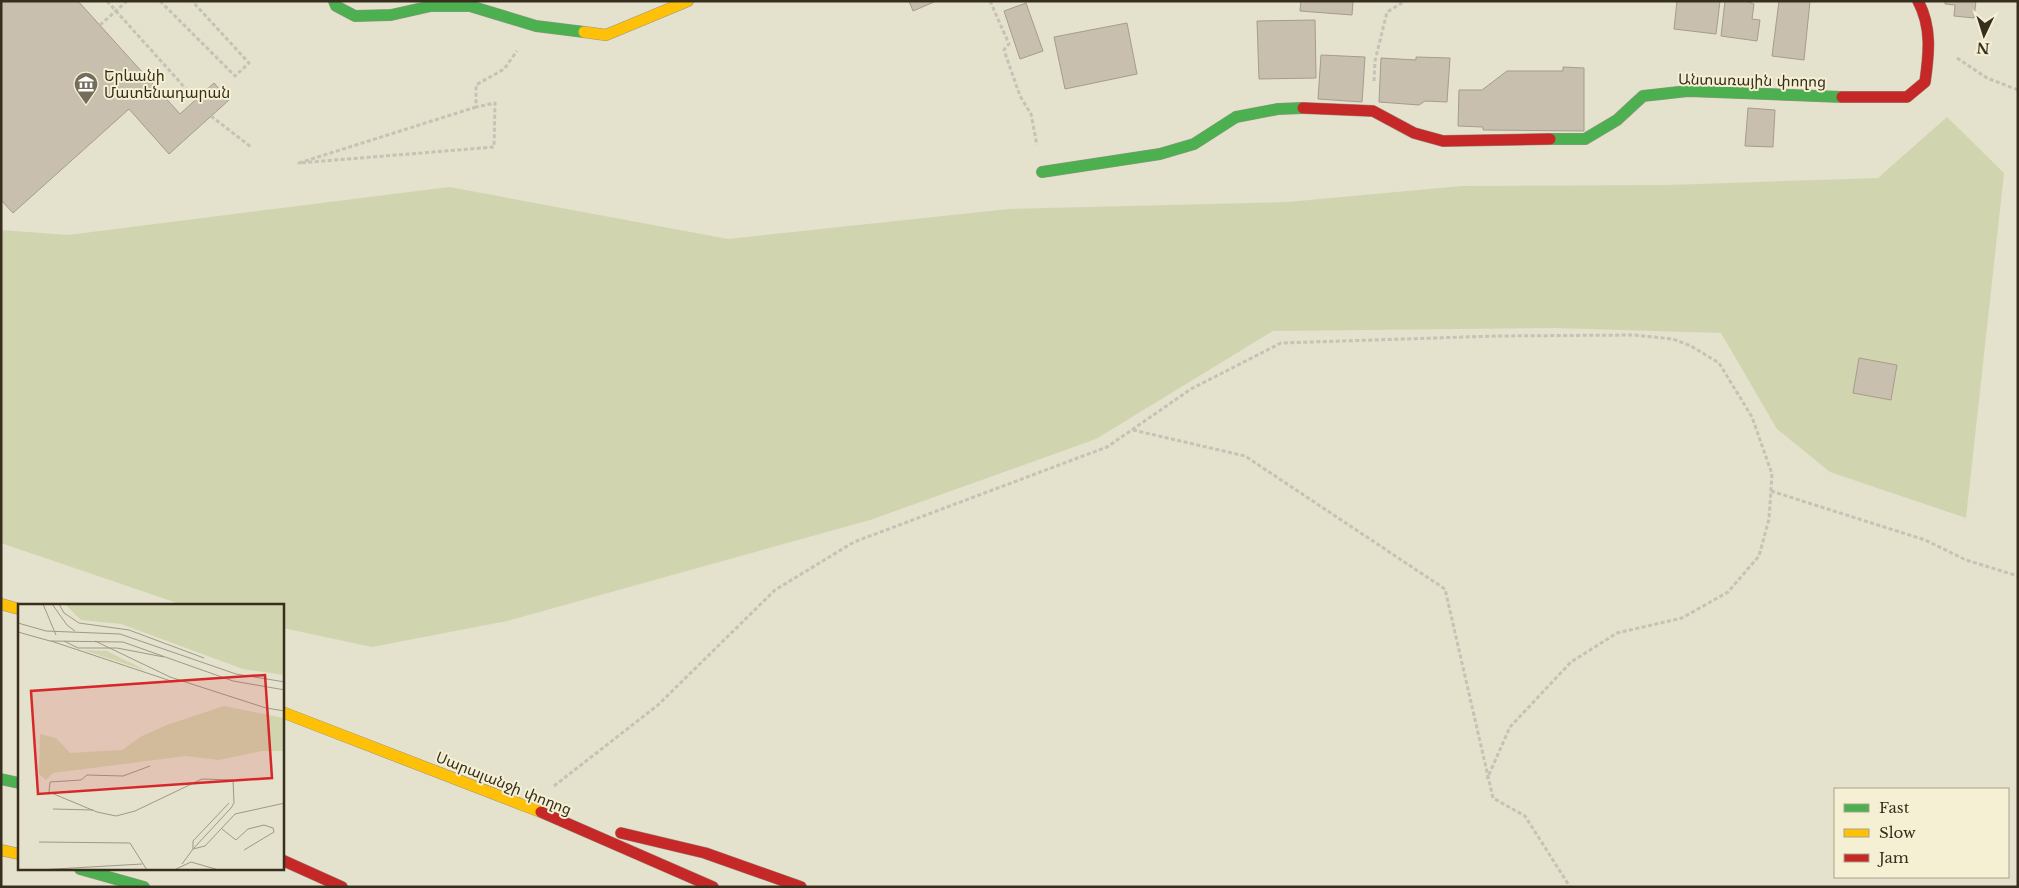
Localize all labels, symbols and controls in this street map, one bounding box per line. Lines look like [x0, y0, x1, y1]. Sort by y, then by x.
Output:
north arrow [1959, 10, 2009, 60]
text: N [1976, 39, 1990, 57]
place label: Երևանի Մատենադարան [104, 66, 230, 102]
street label: Անտառային փողոց [1678, 69, 1826, 91]
museum icon: Երևանի Մատենադարան [73, 71, 99, 105]
inset map [18, 604, 284, 870]
street label: Սարալանջի փողոց [433, 747, 575, 819]
legend [1834, 788, 2009, 878]
text: Fast [1879, 798, 1910, 817]
text: Slow [1879, 823, 1916, 842]
text: Jam [1877, 848, 1909, 867]

